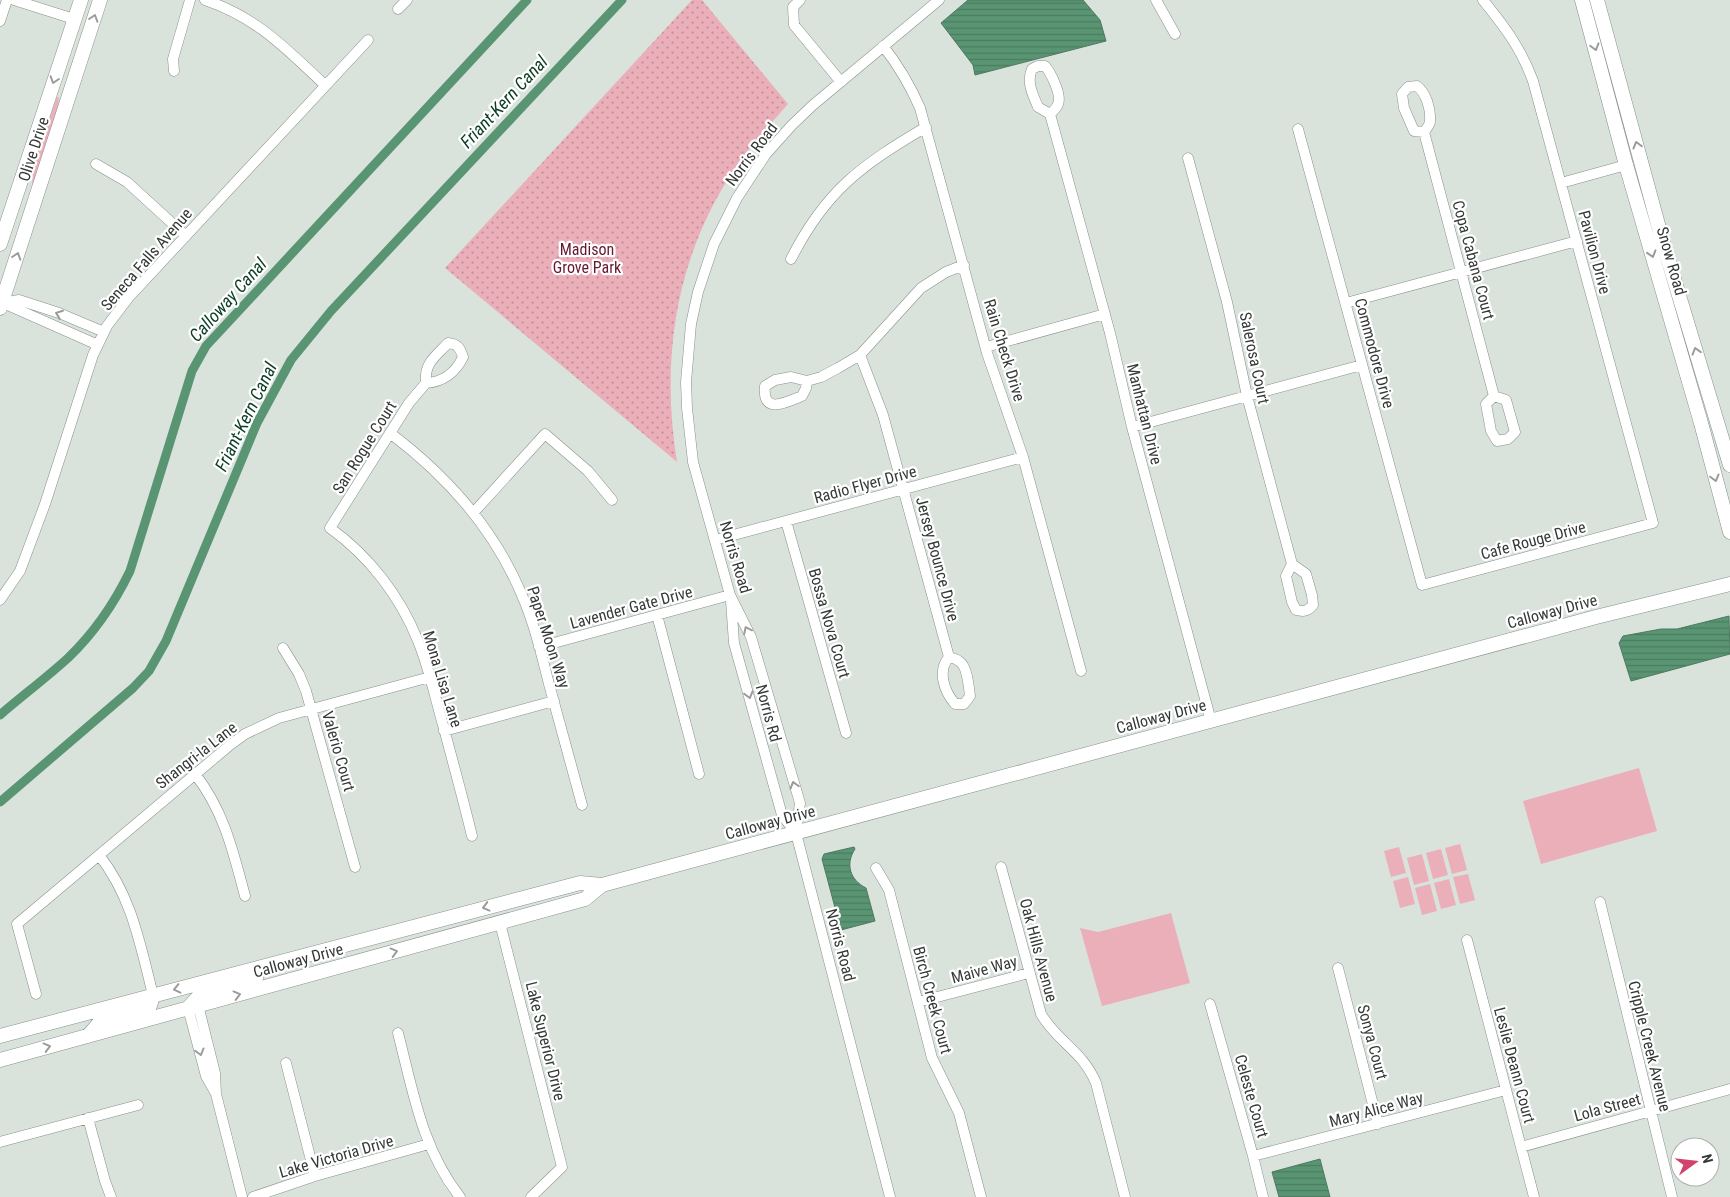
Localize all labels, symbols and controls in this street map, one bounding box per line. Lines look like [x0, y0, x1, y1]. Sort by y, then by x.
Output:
one-way arrow [88, 15, 98, 23]
one-way arrow [1589, 43, 1600, 51]
water label: Friant-Kern Canal [456, 51, 552, 152]
one-way arrow [50, 75, 60, 83]
street label: Olive Drive [14, 114, 53, 184]
street label: Norris Road [721, 119, 781, 190]
one-way arrow [1632, 141, 1642, 149]
street label: Copa Cabana Court [1448, 198, 1499, 322]
street label: Seneca Falls Avenue [97, 204, 196, 314]
street label: Pavilion Drive [1574, 208, 1615, 296]
street label: Snow Road [1653, 225, 1690, 298]
park label: Madison Grove Park [553, 240, 622, 277]
one-way arrow [1647, 250, 1657, 258]
one-way arrow [11, 253, 21, 261]
water label: Calloway Canal [185, 253, 271, 346]
street label: Commodore Drive [1351, 296, 1398, 410]
street label: Rain Check Drive [980, 297, 1029, 403]
one-way arrow [56, 310, 64, 320]
street label: Salerosa Court [1236, 310, 1274, 406]
one-way arrow [1692, 348, 1702, 356]
water label: Friant-Kern Canal [210, 358, 281, 475]
street label: Manhattan Drive [1123, 362, 1166, 467]
street label: San Rogue Court [328, 397, 401, 497]
street label: Radio Flyer Drive [812, 462, 918, 507]
one-way arrow [1710, 473, 1720, 481]
street label: Jersey Bounce Drive [912, 495, 963, 623]
street label: Cafe Rouge Drive [1478, 517, 1588, 564]
street label: Norris Road [716, 519, 755, 596]
street label: Bossa Nova Court [805, 566, 854, 681]
street label: Lavender Gate Drive [568, 582, 694, 633]
street label: Paper Moon Way [523, 584, 574, 691]
street label: Calloway Drive [1505, 590, 1599, 633]
one-way arrow [743, 626, 753, 635]
street label: Mona Lisa Lane [419, 629, 466, 730]
street label: Norris Rd [752, 682, 785, 744]
one-way arrow [743, 690, 753, 698]
street label: Calloway Drive [1114, 695, 1208, 738]
street label: Valerio Court [318, 709, 359, 794]
street label: Shangri-la Lane [152, 718, 241, 793]
one-way arrow [790, 781, 800, 790]
street label: Calloway Drive [723, 801, 817, 844]
street label: Oak Hills Avenue [1016, 896, 1061, 1004]
one-way arrow [483, 902, 491, 912]
street label: Norris Road [822, 907, 859, 984]
street label: Calloway Drive [251, 939, 345, 982]
street label: Birch Creek Court [909, 944, 956, 1056]
one-way arrow [390, 947, 399, 958]
street label: Maive Way [949, 951, 1019, 987]
street label: Cripple Creek Avenue [1624, 979, 1675, 1113]
street label: Lake Superior Drive [522, 980, 569, 1103]
one-way arrow [173, 983, 181, 994]
one-way arrow [233, 990, 241, 1000]
street label: Sonya Court [1353, 1003, 1392, 1082]
street label: Leslie Deann Court [1490, 1005, 1539, 1125]
one-way arrow [43, 1042, 51, 1053]
one-way arrow [194, 1048, 204, 1056]
street label: Celeste Court [1231, 1052, 1273, 1140]
street label: Mary Alice Way [1327, 1088, 1425, 1131]
street label: Lola Street [1572, 1089, 1643, 1125]
street label: Lake Victoria Drive [277, 1131, 395, 1182]
north arrow [1670, 1137, 1720, 1187]
text: N [1699, 1152, 1716, 1165]

